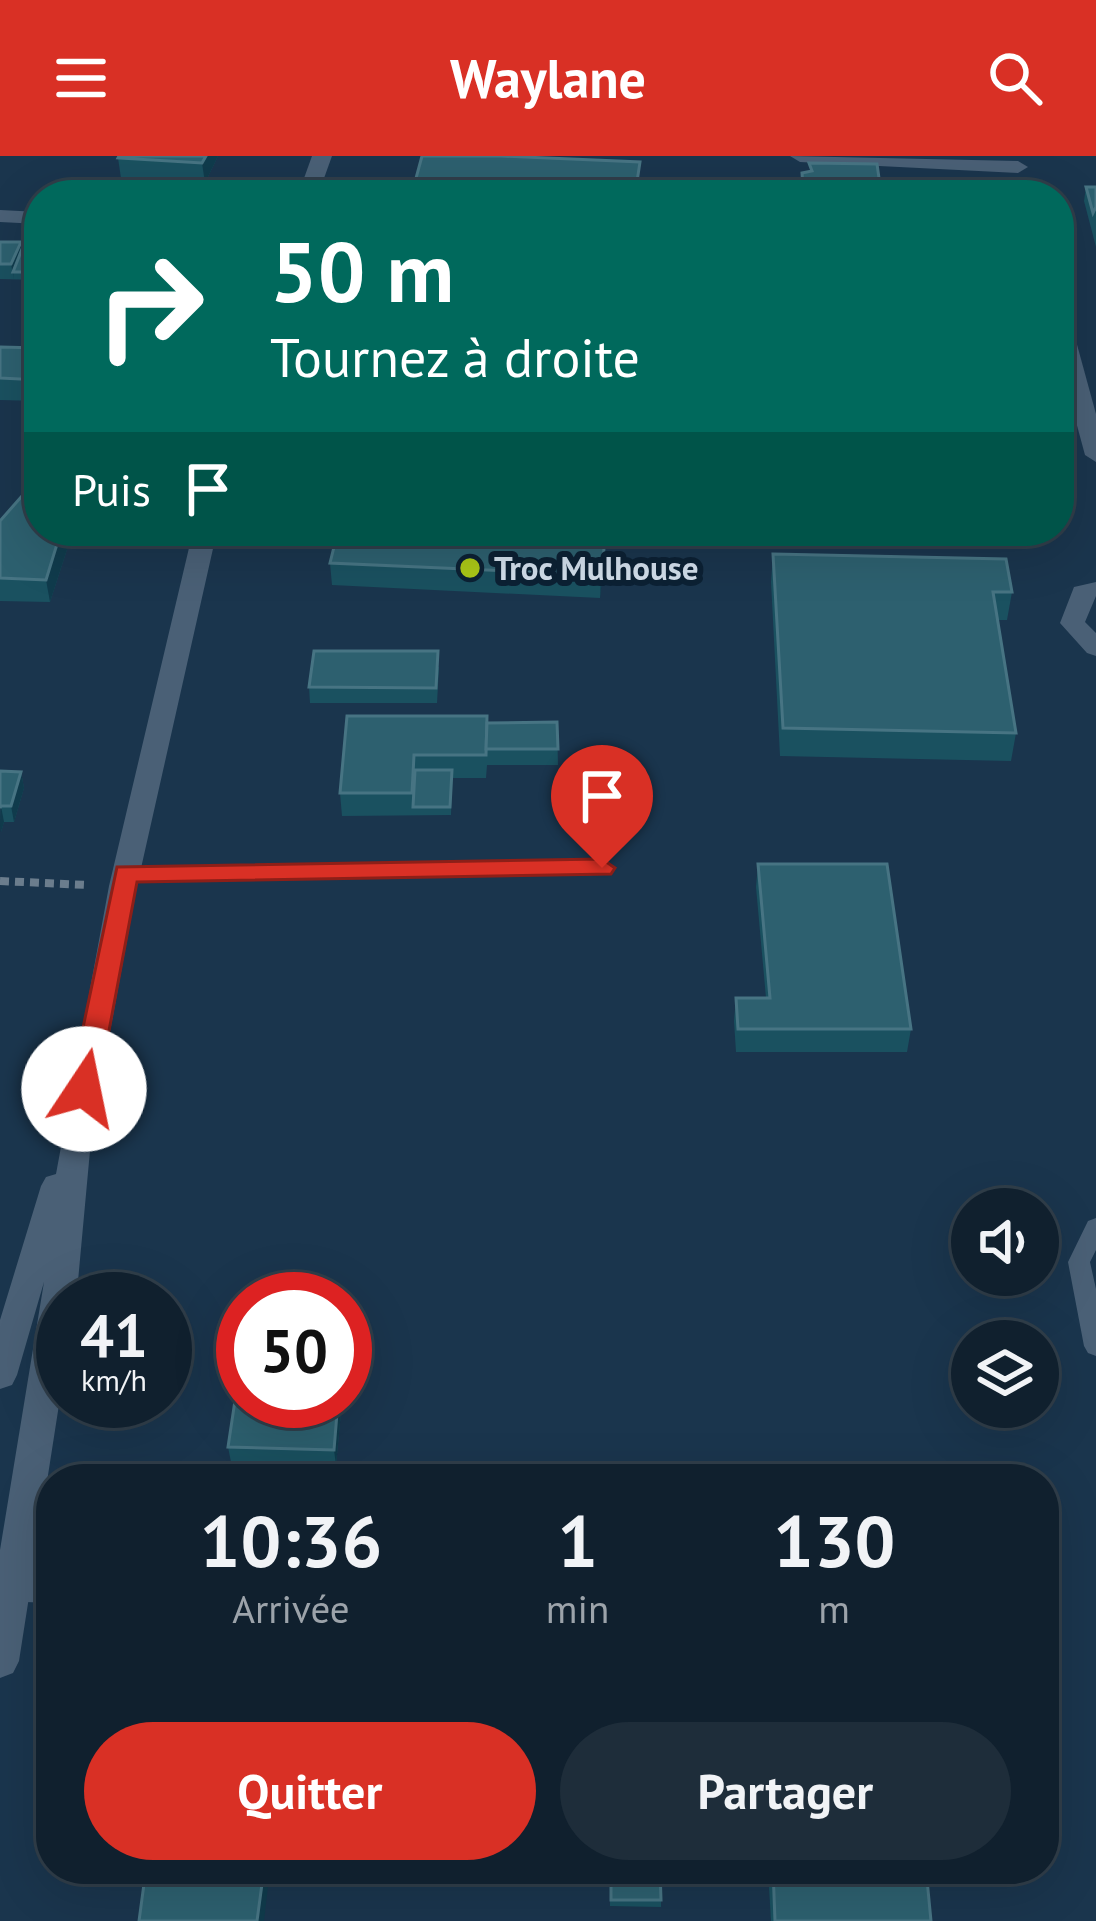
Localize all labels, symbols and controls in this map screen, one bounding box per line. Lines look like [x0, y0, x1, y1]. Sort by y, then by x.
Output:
text: Waylane [450, 43, 646, 113]
icon: menu [48, 45, 114, 111]
icon: search [982, 45, 1048, 111]
text: 50 m [270, 216, 454, 325]
icon: right [72, 228, 228, 384]
text: Tournez à droite [270, 322, 640, 392]
icon: arrive [175, 456, 241, 522]
text: Puis [72, 460, 151, 518]
place label: Troc Mulhouse [494, 546, 698, 589]
marker: Troc Mulhouse [457, 555, 483, 581]
pin [551, 745, 653, 868]
icon: arrive [569, 763, 635, 829]
position arrow [21, 1026, 147, 1152]
map controls [951, 1188, 1059, 1428]
button: sound [951, 1188, 1059, 1296]
speed limit sign: 50 [216, 1272, 372, 1428]
text: 41 [80, 1296, 148, 1374]
button: layers [951, 1320, 1059, 1428]
text: km/h [81, 1360, 147, 1399]
text: 10:36 [200, 1494, 382, 1587]
text: 1 [557, 1494, 598, 1587]
text: 130 [773, 1494, 895, 1587]
text: Arrivée [232, 1583, 350, 1634]
text: min [546, 1583, 609, 1634]
text: m [818, 1583, 850, 1634]
button: Quitter [84, 1722, 536, 1860]
button: Partager [560, 1722, 1011, 1860]

